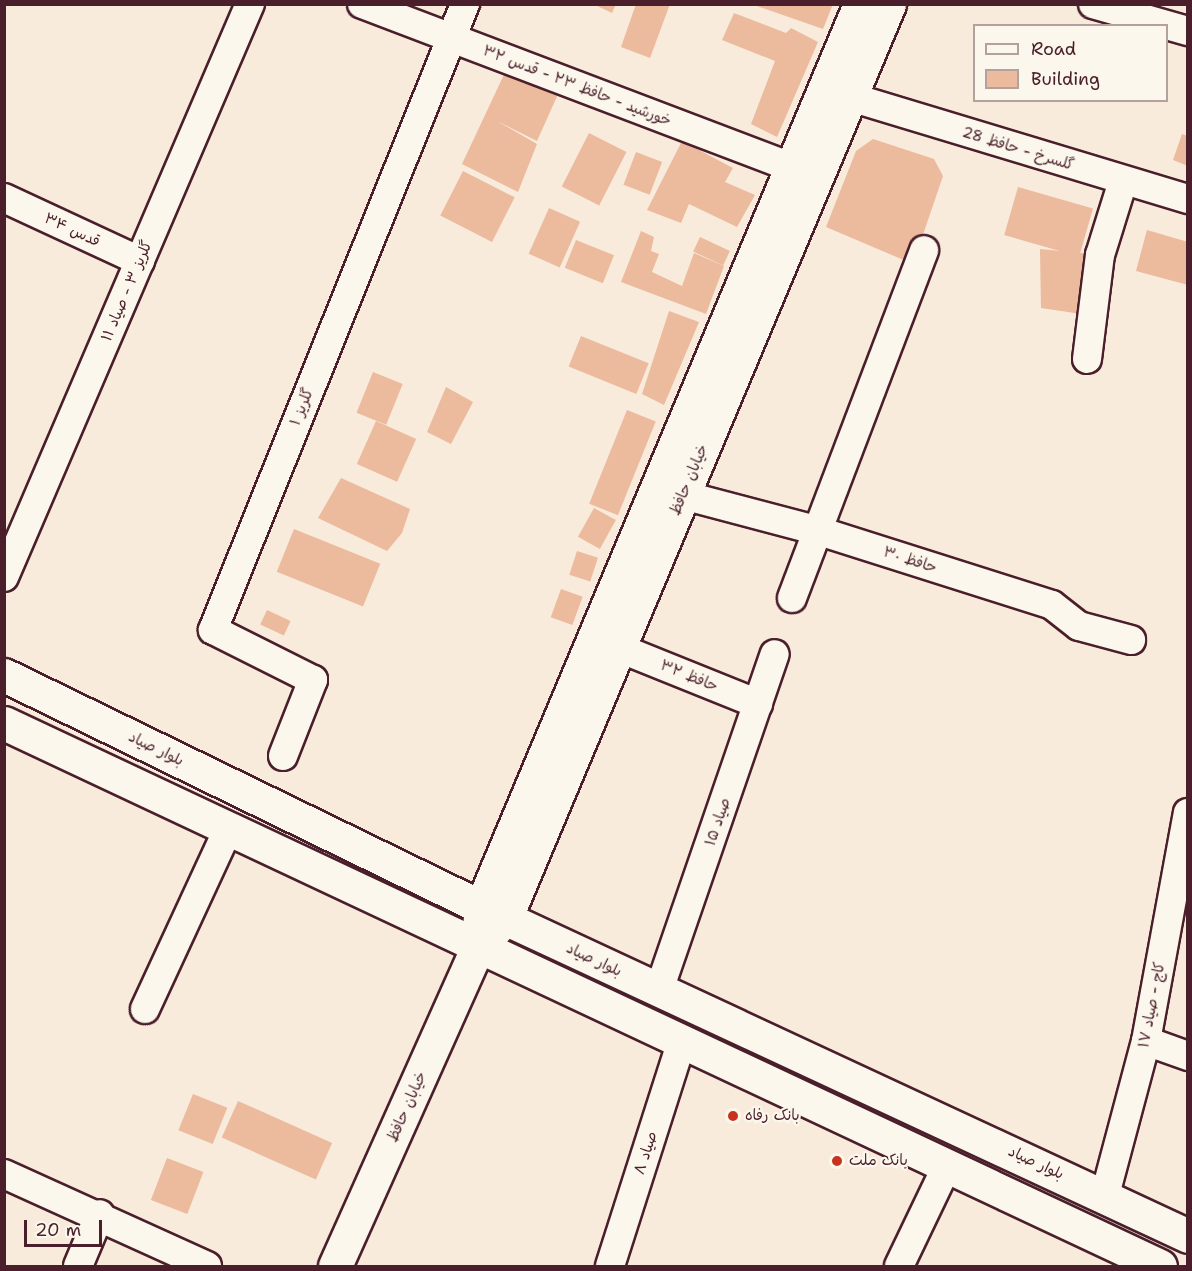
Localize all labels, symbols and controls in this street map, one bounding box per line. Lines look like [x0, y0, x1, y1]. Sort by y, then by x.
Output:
legend [973, 24, 1168, 102]
text: Road [1031, 37, 1076, 61]
street label: خورشید - حافظ ۲۳ - قدس ۳۲ [480, 42, 674, 130]
text: Building [1031, 67, 1100, 91]
street label: گلسرخ - حافظ 28 [960, 123, 1076, 175]
street label: قدس ۳۴ [41, 209, 103, 251]
street label: گلریز ۳ - صیاد ۱۱ [98, 238, 156, 344]
street label: گلریز ۱ [286, 386, 318, 428]
street label: خیابان حافظ [666, 442, 712, 518]
street label: حافظ ۳۰ [881, 543, 939, 577]
street label: حافظ ۳۲ [658, 656, 720, 696]
street label: بلوار صیاد [126, 728, 186, 770]
street label: صیاد ۱۵ [701, 796, 735, 848]
street label: بلوار صیاد [563, 939, 625, 981]
street label: کاج - صیاد ۱۷ [1135, 961, 1169, 1049]
street label: خیابان حافظ [383, 1069, 431, 1145]
place label: بانک رفاه [745, 1107, 800, 1125]
marker: بانک رفاه [726, 1109, 740, 1123]
street label: صیاد ۸ [631, 1129, 661, 1177]
street label: بلوار صیاد [1005, 1142, 1067, 1184]
place label: بانک ملت [849, 1152, 908, 1170]
marker: بانک ملت [830, 1154, 844, 1168]
scale bar [27, 1208, 105, 1246]
text: 20 m [35, 1218, 81, 1242]

